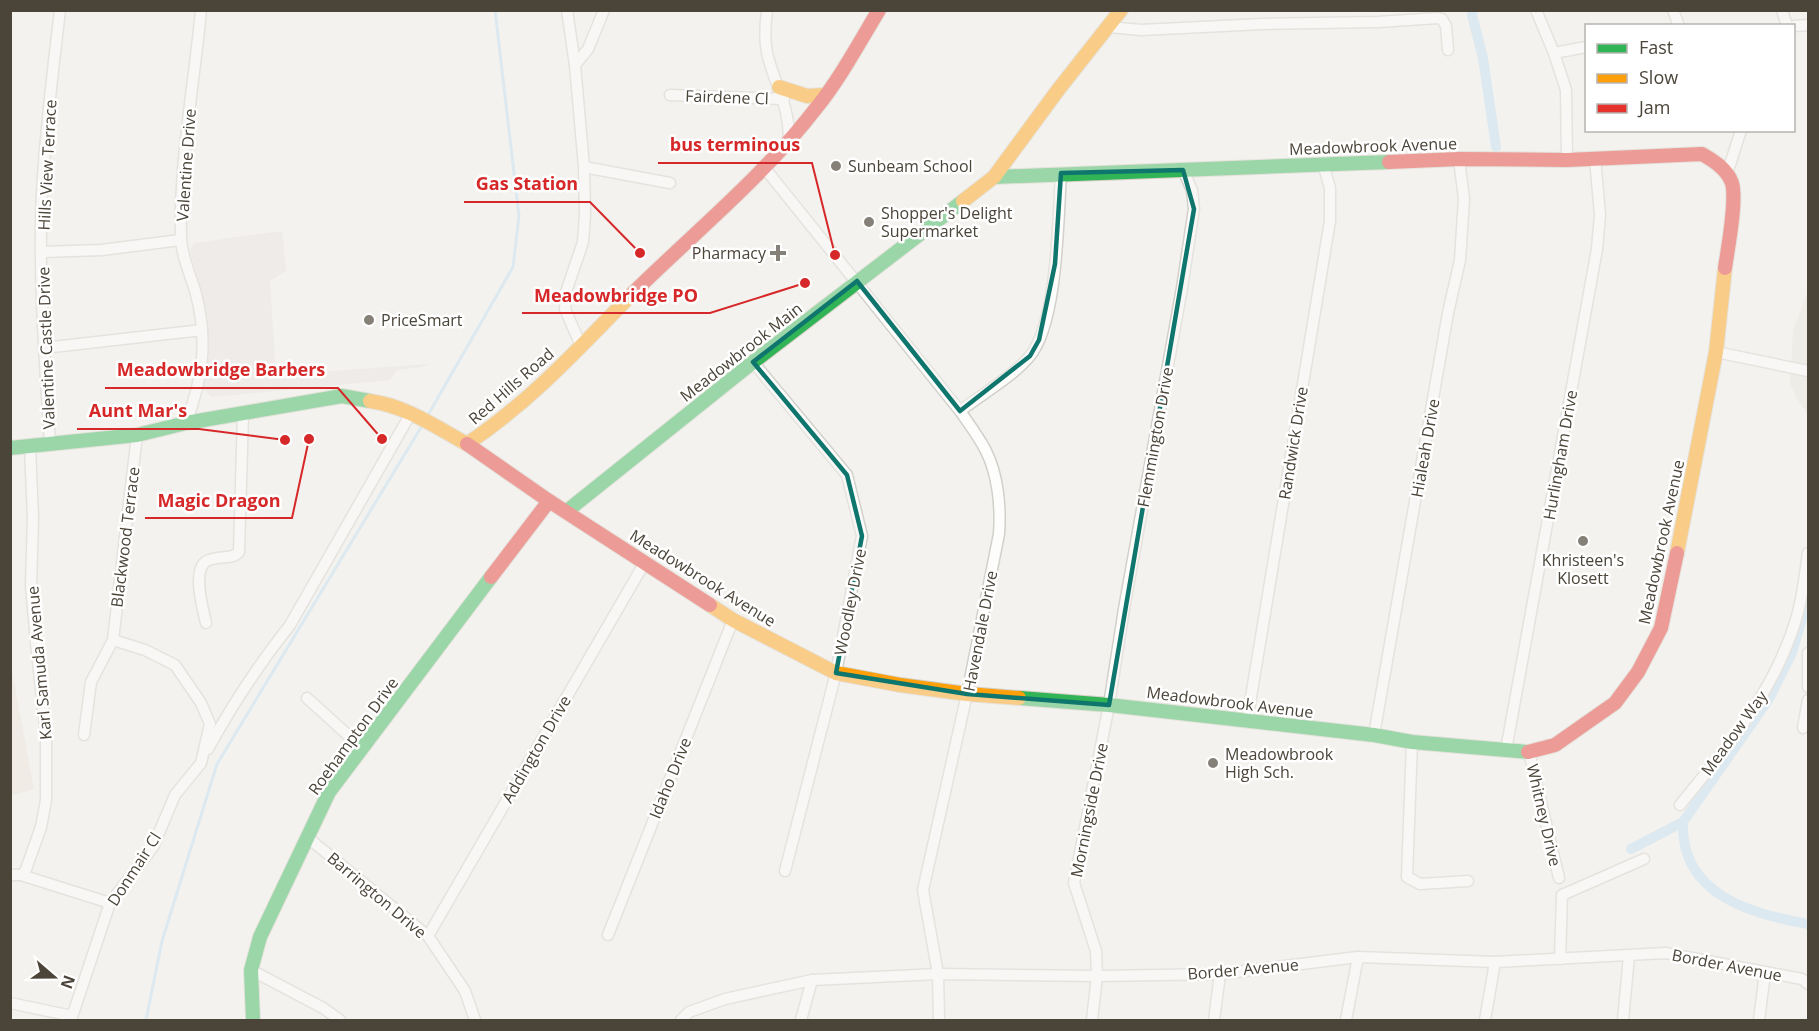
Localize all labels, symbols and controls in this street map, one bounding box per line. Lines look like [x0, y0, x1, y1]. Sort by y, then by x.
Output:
legend [1585, 24, 1795, 132]
text: Fast [1639, 35, 1673, 59]
text: Slow [1639, 65, 1678, 89]
street label: Fairdene Cl [685, 85, 769, 109]
text: Jam [1637, 95, 1671, 119]
street label: Hills View Terrace [33, 99, 61, 231]
street label: Valentine Drive [171, 108, 201, 222]
callout: bus terminous [658, 127, 812, 163]
text: bus terminous [670, 132, 800, 156]
street label: Meadowbrook Avenue [1289, 132, 1457, 160]
place label: Sunbeam School [848, 155, 973, 177]
marker: Sunbeam School [829, 159, 843, 173]
callout: Gas Station [464, 166, 590, 202]
text: Gas Station [476, 171, 578, 195]
place label: Shopper's Delight Supermarket [881, 202, 1013, 242]
marker: Shopper's Delight Supermarket [862, 215, 876, 229]
place label: Pharmacy [692, 242, 767, 264]
marker: Pharmacy [771, 246, 785, 260]
street label: Valentine Castle Drive [32, 266, 60, 430]
callout: Meadowbridge PO [522, 277, 710, 313]
text: Meadowbridge PO [534, 283, 698, 307]
street label: Meadowbrook Main [675, 297, 807, 407]
place label: PriceSmart [381, 309, 463, 331]
marker: PriceSmart [362, 313, 376, 327]
street label: Red Hills Road [464, 343, 558, 429]
callout: Meadowbridge Barbers [105, 352, 338, 388]
text: Meadowbridge Barbers [117, 357, 325, 381]
street label: Flemmington Drive [1132, 365, 1178, 509]
street label: Randwick Drive [1273, 385, 1313, 501]
street label: Hurlingham Drive [1538, 388, 1582, 522]
callout: Aunt Mar's [77, 393, 199, 429]
street label: Hialeah Drive [1406, 397, 1444, 499]
text: Aunt Mar's [89, 398, 187, 422]
street label: Meadowbrook Avenue [1633, 458, 1689, 626]
street label: Blackwood Terrace [105, 465, 145, 608]
callout: Magic Dragon [145, 482, 292, 518]
text: Magic Dragon [158, 488, 280, 512]
street label: Meadowbrook Avenue [626, 524, 780, 632]
marker: Khristeen's Klosett [1576, 534, 1590, 548]
street label: Woodley Drive [829, 547, 871, 657]
place label: Khristeen's Klosett [1542, 549, 1624, 589]
street label: Havendale Drive [958, 569, 1002, 693]
street label: Karl Samuda Avenue [21, 585, 57, 741]
street label: Roehampton Drive [303, 673, 403, 799]
street label: Meadowbrook Avenue [1145, 681, 1315, 723]
street label: Meadow Way [1696, 685, 1773, 780]
street label: Addington Drive [496, 691, 576, 807]
street label: Idaho Drive [644, 734, 696, 822]
street label: Morningside Drive [1065, 741, 1113, 879]
place label: Meadowbrook High Sch. [1225, 743, 1334, 783]
marker: Meadowbrook High Sch. [1206, 756, 1220, 770]
street label: Whitney Drive [1522, 762, 1566, 868]
street label: Donmair Cl [102, 828, 166, 910]
street label: Barrington Drive [323, 847, 431, 943]
street label: Border Avenue [1670, 944, 1784, 986]
north arrow [24, 947, 84, 1007]
street label: Border Avenue [1186, 953, 1300, 985]
text: N [56, 972, 81, 992]

